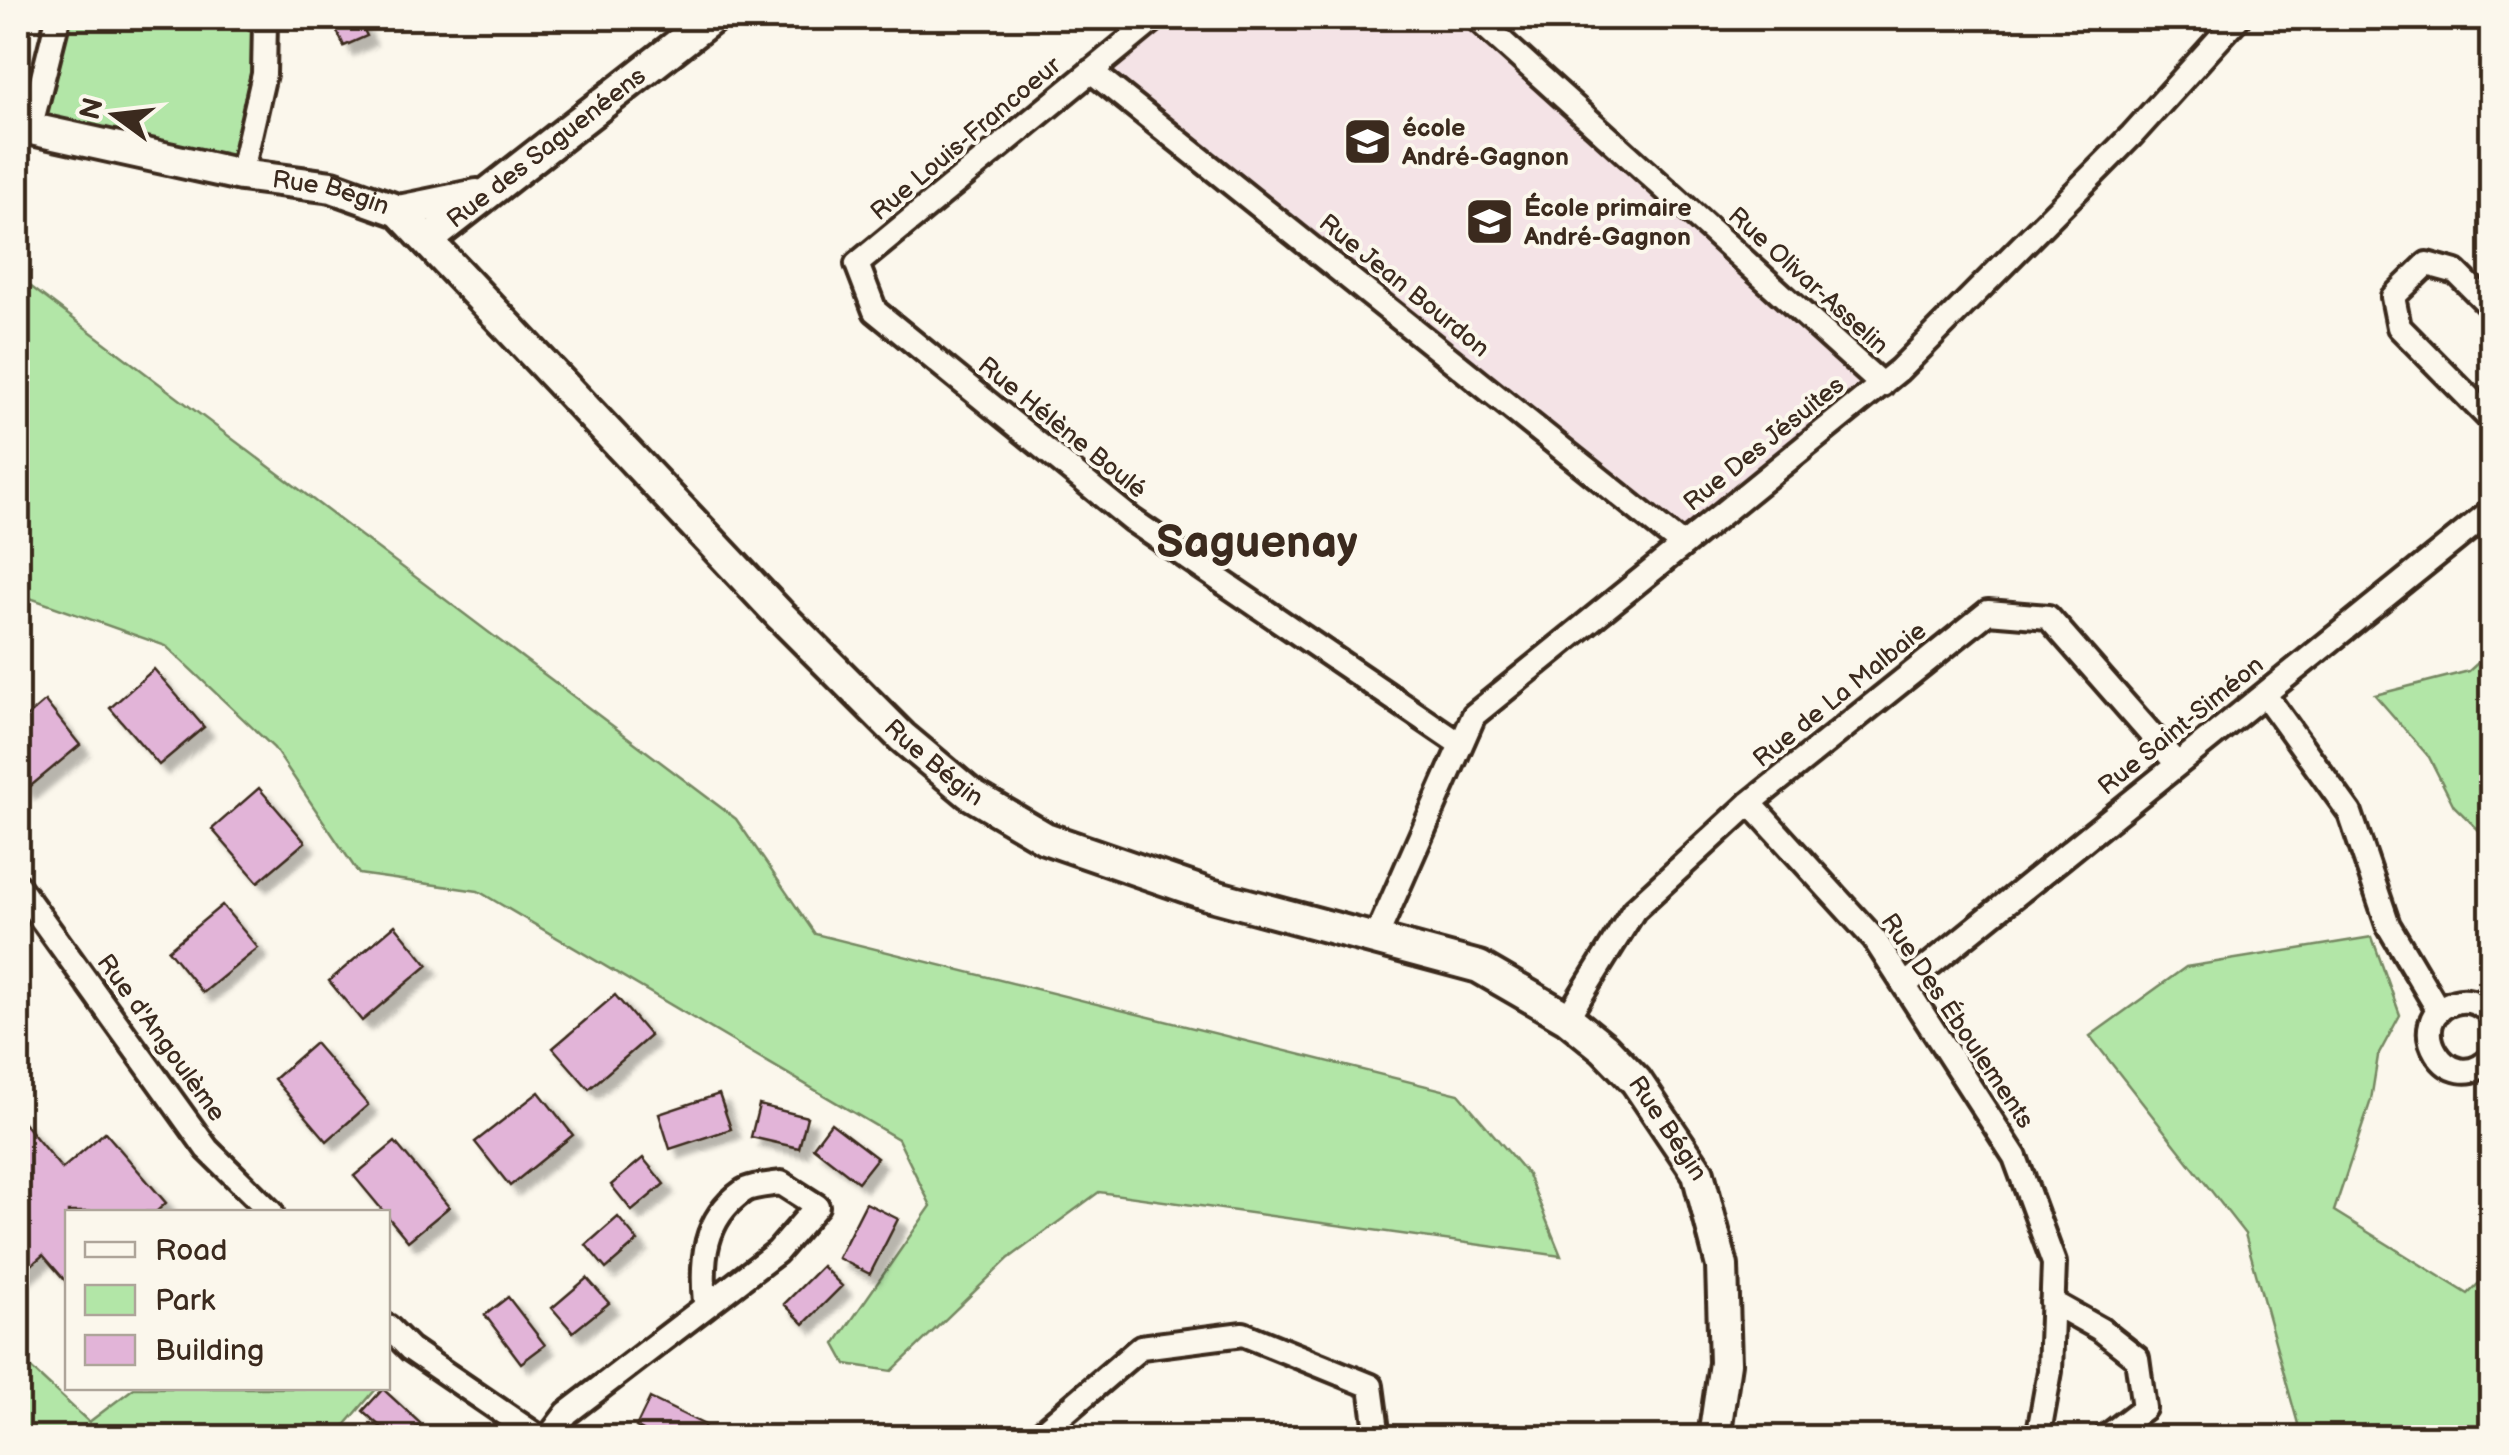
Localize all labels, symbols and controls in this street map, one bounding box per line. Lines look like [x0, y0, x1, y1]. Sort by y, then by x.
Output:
street label: Rue Louis-Francoeur [864, 50, 1068, 228]
street label: Rue des Saguenéens [440, 60, 652, 235]
north arrow [65, 65, 165, 165]
text: N [74, 94, 111, 123]
place label: école André-Gagnon [1401, 113, 1569, 173]
school or university icon: école André-Gagnon [1341, 116, 1393, 168]
street label: Rue Bégin [270, 164, 394, 222]
place label: École primaire André-Gagnon [1523, 192, 1692, 253]
school or university icon: École primaire André-Gagnon [1463, 196, 1515, 248]
street label: Rue Olivar-Asselin [1721, 201, 1895, 361]
street label: Rue Jean Bourdon [1312, 208, 1496, 364]
street label: Rue Hélène Boulé [971, 350, 1153, 506]
street label: Rue Des Jésuites [1677, 370, 1851, 518]
district label: Saguenay [1156, 516, 1358, 571]
street label: Rue de La Malbaie [1747, 616, 1933, 774]
street label: Rue Saint-Siméon [2092, 650, 2270, 802]
street label: Rue Bégin [878, 713, 989, 813]
street label: Rue Des Éboulements [1874, 908, 2040, 1134]
street label: Rue d'Angoulème [90, 948, 232, 1128]
street label: Rue Bégin [1621, 1070, 1714, 1187]
legend [65, 1210, 390, 1390]
text: Road [155, 1233, 228, 1269]
text: Park [155, 1283, 215, 1319]
text: Building [155, 1333, 264, 1369]

